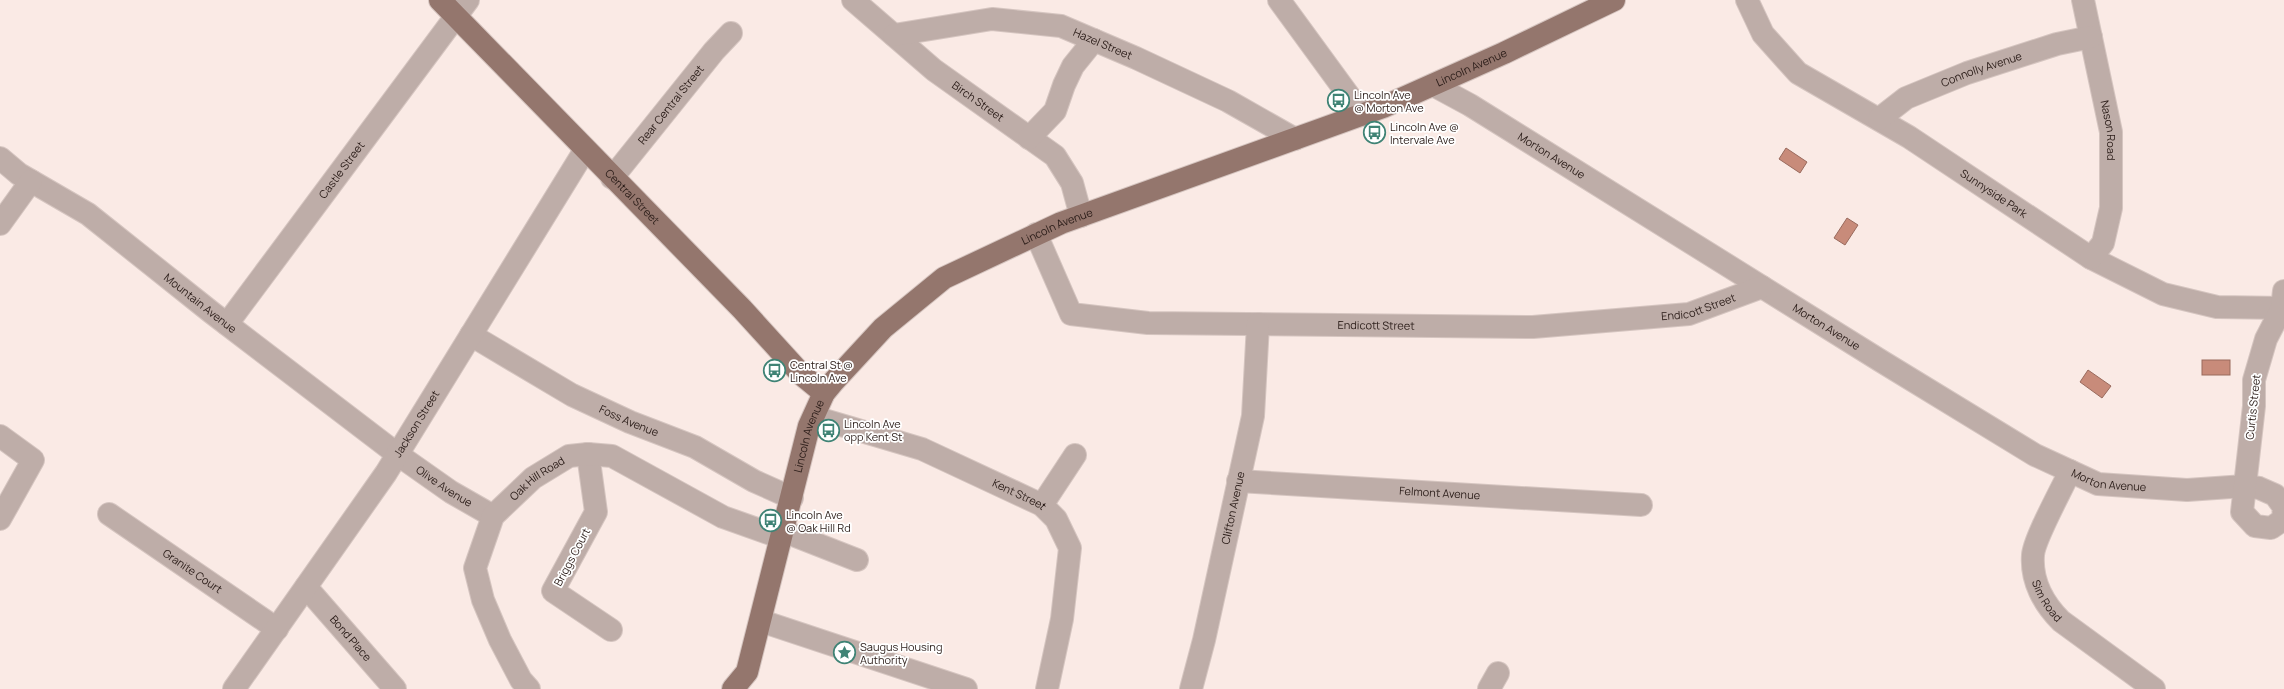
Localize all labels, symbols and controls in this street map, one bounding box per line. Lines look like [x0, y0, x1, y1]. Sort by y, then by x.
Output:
street label: Hazel Street [1071, 24, 1135, 63]
street label: Lincoln Avenue [1433, 44, 1510, 89]
street label: Connolly Avenue [1938, 48, 2024, 90]
street label: Rear Central Street [634, 62, 707, 147]
street label: Birch Street [949, 77, 1007, 124]
place label: Lincoln Ave @ Morton Ave [1354, 87, 1424, 115]
bus stop icon: Lincoln Ave @ Morton Ave [1326, 88, 1352, 114]
street label: Nason Road [2097, 99, 2119, 160]
place label: Lincoln Ave @ Intervale Ave [1390, 119, 1459, 147]
bus stop icon: Lincoln Ave @ Intervale Ave [1361, 120, 1387, 146]
street label: Morton Avenue [1515, 129, 1589, 182]
street label: Castle Street [315, 138, 367, 201]
street label: Central Street [602, 165, 663, 227]
street label: Sunnyside Park [1958, 165, 2031, 221]
street label: Lincoln Avenue [1019, 204, 1095, 248]
street label: Mountain Avenue [161, 270, 240, 336]
street label: Endicott Street [1660, 289, 1738, 323]
street label: Morton Avenue [1790, 300, 1864, 354]
street label: Endicott Street [1338, 317, 1415, 333]
place label: Central St @ Lincoln Ave [790, 357, 853, 385]
bus stop icon: Central St @ Lincoln Ave [762, 358, 788, 384]
street label: Curtis Street [2242, 374, 2263, 440]
street label: Jackson Street [390, 387, 442, 460]
street label: Lincoln Avenue [790, 396, 827, 474]
street label: Foss Avenue [597, 401, 662, 440]
place label: Lincoln Ave opp Kent St [844, 416, 902, 444]
bus stop icon: Lincoln Ave opp Kent St [816, 417, 842, 443]
street label: Oak Hill Road [506, 453, 567, 503]
street label: Olive Avenue [413, 462, 476, 510]
street label: Morton Avenue [2069, 465, 2147, 494]
street label: Clifton Avenue [1217, 469, 1248, 546]
street label: Kent Street [990, 475, 1050, 513]
street label: Felmont Avenue [1399, 483, 1481, 502]
place label: Lincoln Ave @ Oak Hill Rd [786, 507, 851, 535]
bus stop icon: Lincoln Ave @ Oak Hill Rd [758, 508, 784, 534]
street label: Briggs Court [550, 525, 593, 588]
street label: Granite Court [160, 545, 225, 596]
street label: Sim Road [2029, 578, 2066, 625]
street label: Bond Place [327, 612, 376, 664]
place label: Saugus Housing Authority [860, 639, 942, 667]
place icon: Saugus Housing Authority [831, 640, 857, 666]

